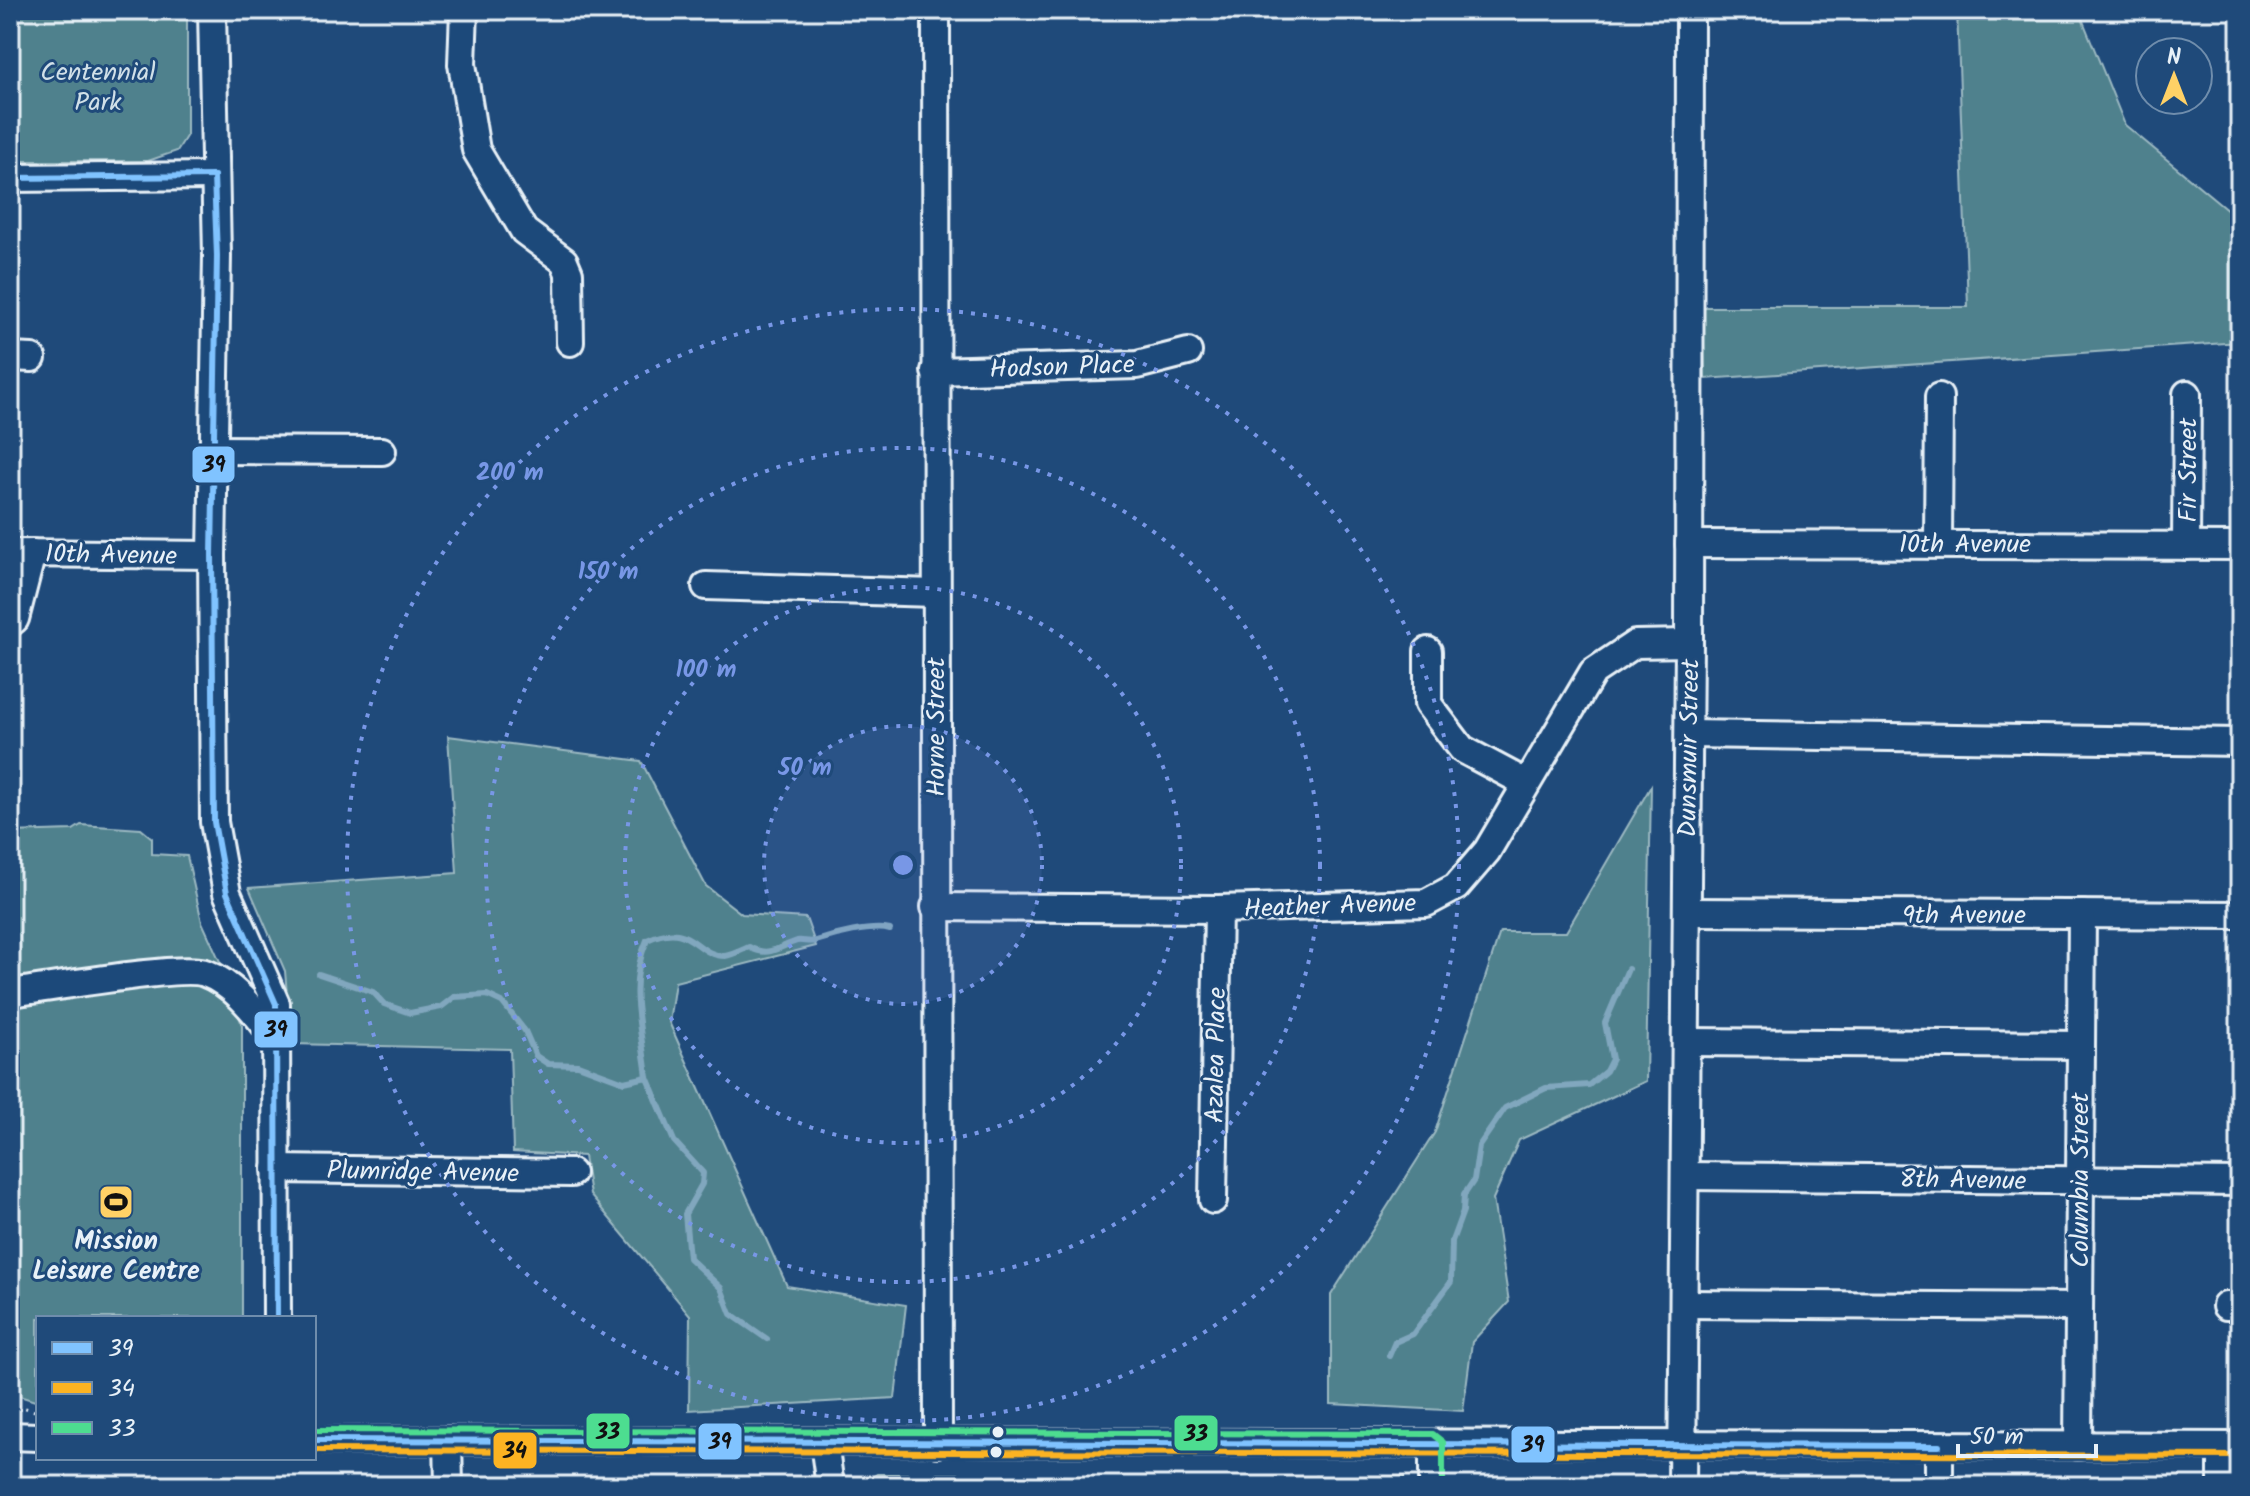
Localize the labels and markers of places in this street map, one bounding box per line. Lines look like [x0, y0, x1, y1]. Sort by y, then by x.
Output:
centre of rings [889, 851, 917, 879]
sports icon: Mission Leisure Centre [97, 1183, 135, 1221]
place label: Mission Leisure Centre [32, 1221, 200, 1293]
unlabelled marker [990, 1424, 1006, 1440]
unlabelled marker [988, 1444, 1004, 1460]

